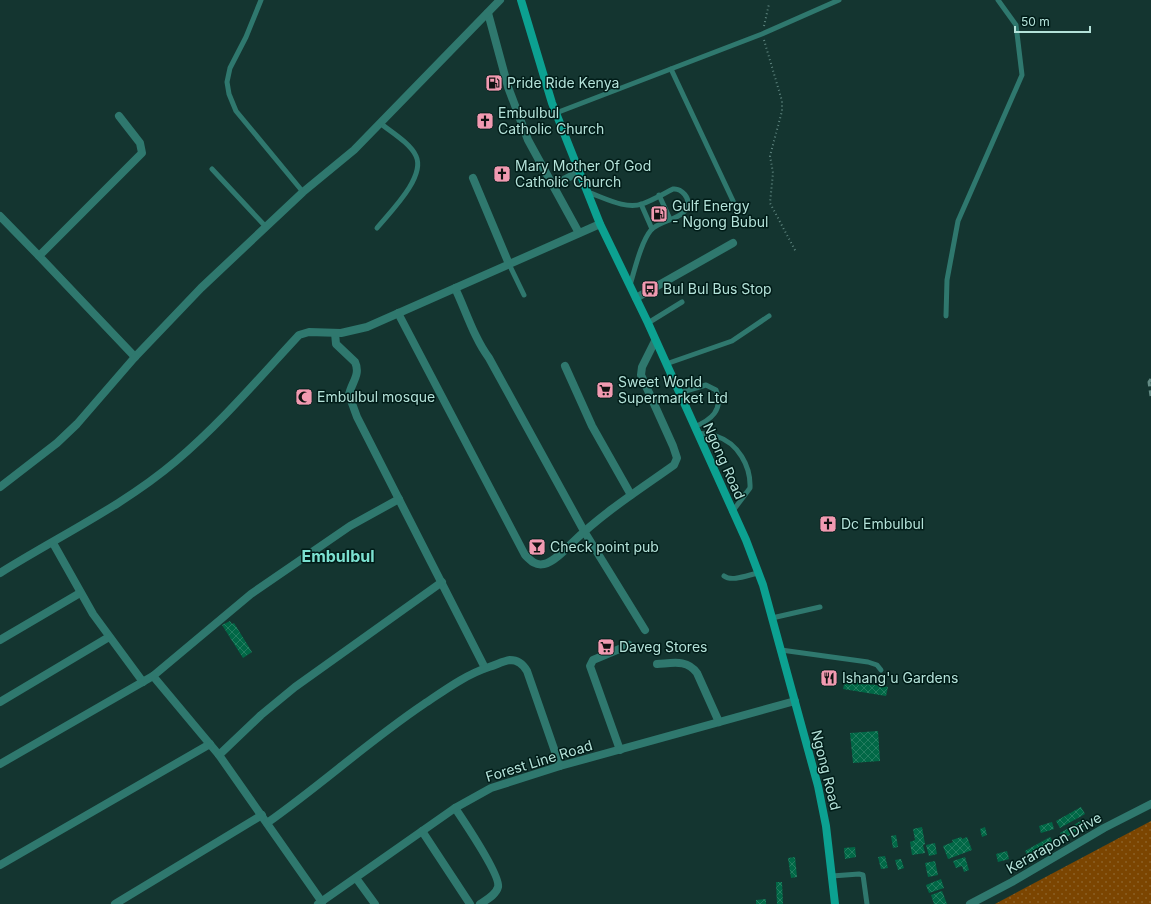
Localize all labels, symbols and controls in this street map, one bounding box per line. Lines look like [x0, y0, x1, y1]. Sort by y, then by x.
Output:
scale bar [1015, 8, 1090, 34]
text: 50 m [1021, 14, 1050, 29]
fuel station icon: Pride Ride Kenya [484, 73, 504, 93]
place label: Pride Ride Kenya [507, 74, 619, 91]
place label: Embulbul Catholic Church [498, 104, 604, 137]
church icon: Embulbul Catholic Church [475, 111, 495, 131]
place label: Mary Mother Of God Catholic Church [515, 157, 651, 190]
church icon: Mary Mother Of God Catholic Church [492, 164, 512, 184]
place label: Gulf Energy - Ngong Bubul [672, 197, 768, 230]
fuel station icon: Gulf Energy - Ngong Bubul [649, 204, 669, 224]
bus stop icon: Bul Bul Bus Stop [640, 279, 660, 299]
place label: Bul Bul Bus Stop [663, 280, 772, 297]
place label: Sweet World Supermarket Ltd [618, 373, 728, 406]
supermarket icon: Sweet World Supermarket Ltd [595, 380, 615, 400]
mosque icon: Embulbul mosque [294, 387, 314, 407]
place label: Embulbul mosque [317, 388, 435, 405]
street label: Ngong Road [700, 420, 749, 502]
church icon: Dc Embulbul [818, 514, 838, 534]
place label: Dc Embulbul [841, 515, 924, 532]
bar icon: Check point pub [527, 537, 547, 557]
place label: Check point pub [550, 538, 659, 555]
district label: Embulbul [301, 546, 375, 566]
supermarket icon: Daveg Stores [596, 637, 616, 657]
place label: Daveg Stores [619, 638, 707, 655]
restaurant icon: Ishang'u Gardens [819, 668, 839, 688]
place label: Ishang'u Gardens [842, 669, 958, 686]
street label: Ngong Road [808, 728, 845, 812]
street label: Forest Line Road [483, 736, 594, 785]
street label: Kerarapon Drive [1003, 808, 1104, 877]

